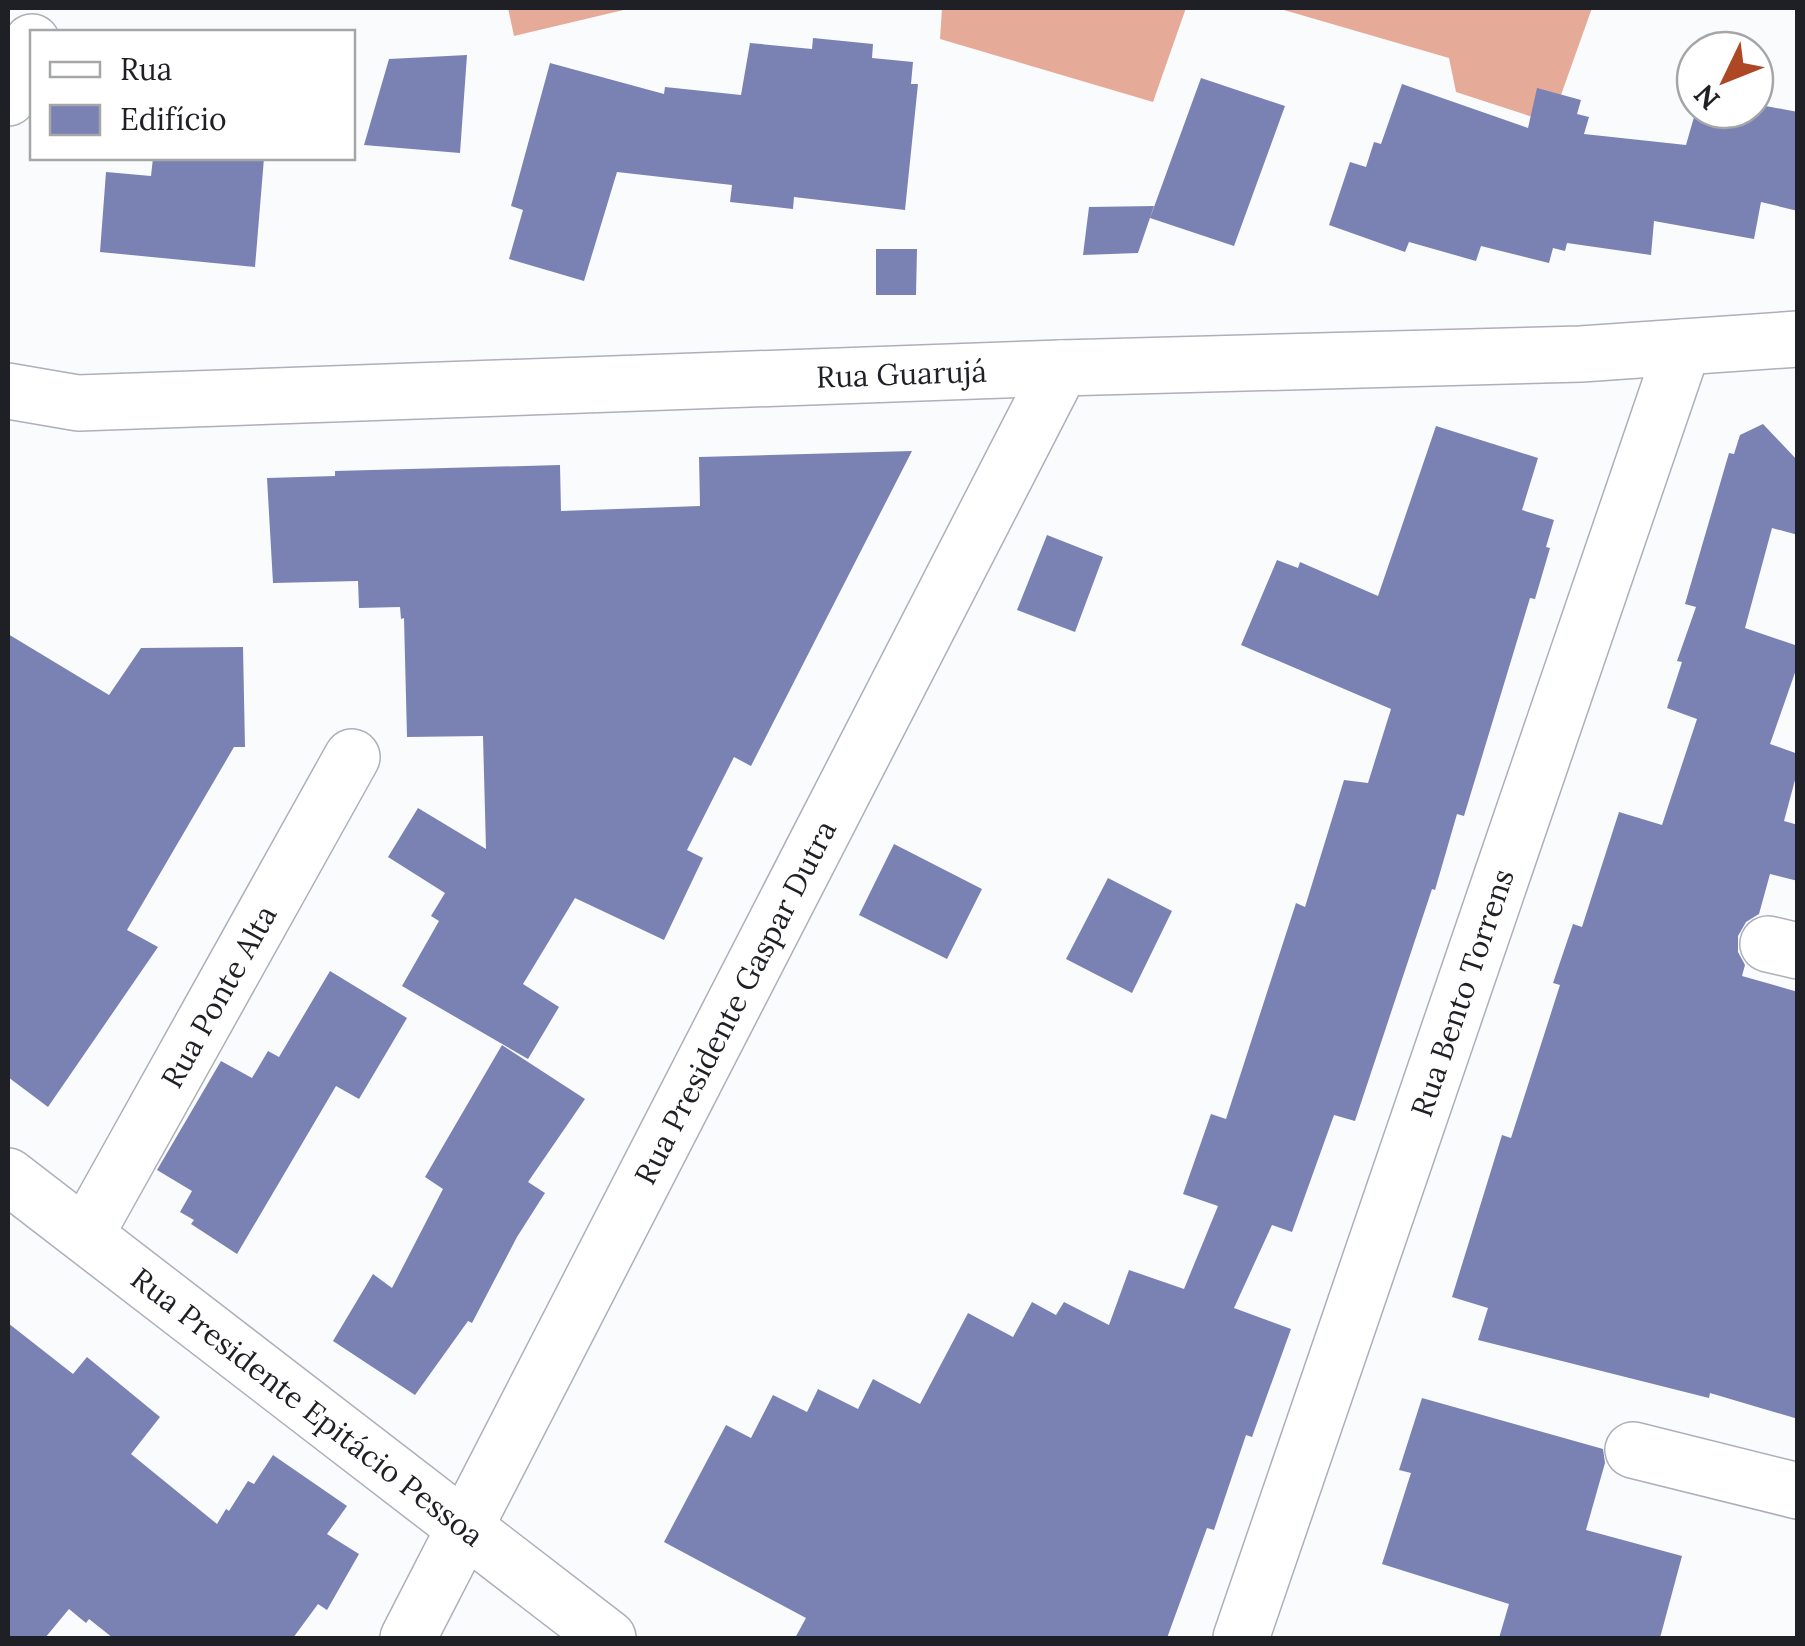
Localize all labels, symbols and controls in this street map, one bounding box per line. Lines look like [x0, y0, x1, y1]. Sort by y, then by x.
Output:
legend [30, 30, 355, 160]
north arrow [1675, 30, 1775, 130]
text: Rua [120, 50, 172, 88]
text: N [1686, 77, 1727, 117]
text: Edifício [120, 100, 226, 138]
street label: Rua Guarujá [816, 352, 987, 396]
street label: Rua Presidente Gaspar Dutra [626, 814, 844, 1191]
street label: Rua Bento Torrens [1402, 864, 1522, 1122]
street label: Rua Ponte Alta [152, 898, 285, 1095]
street label: Rua Presidente Epitácio Pessoa [124, 1259, 491, 1554]

